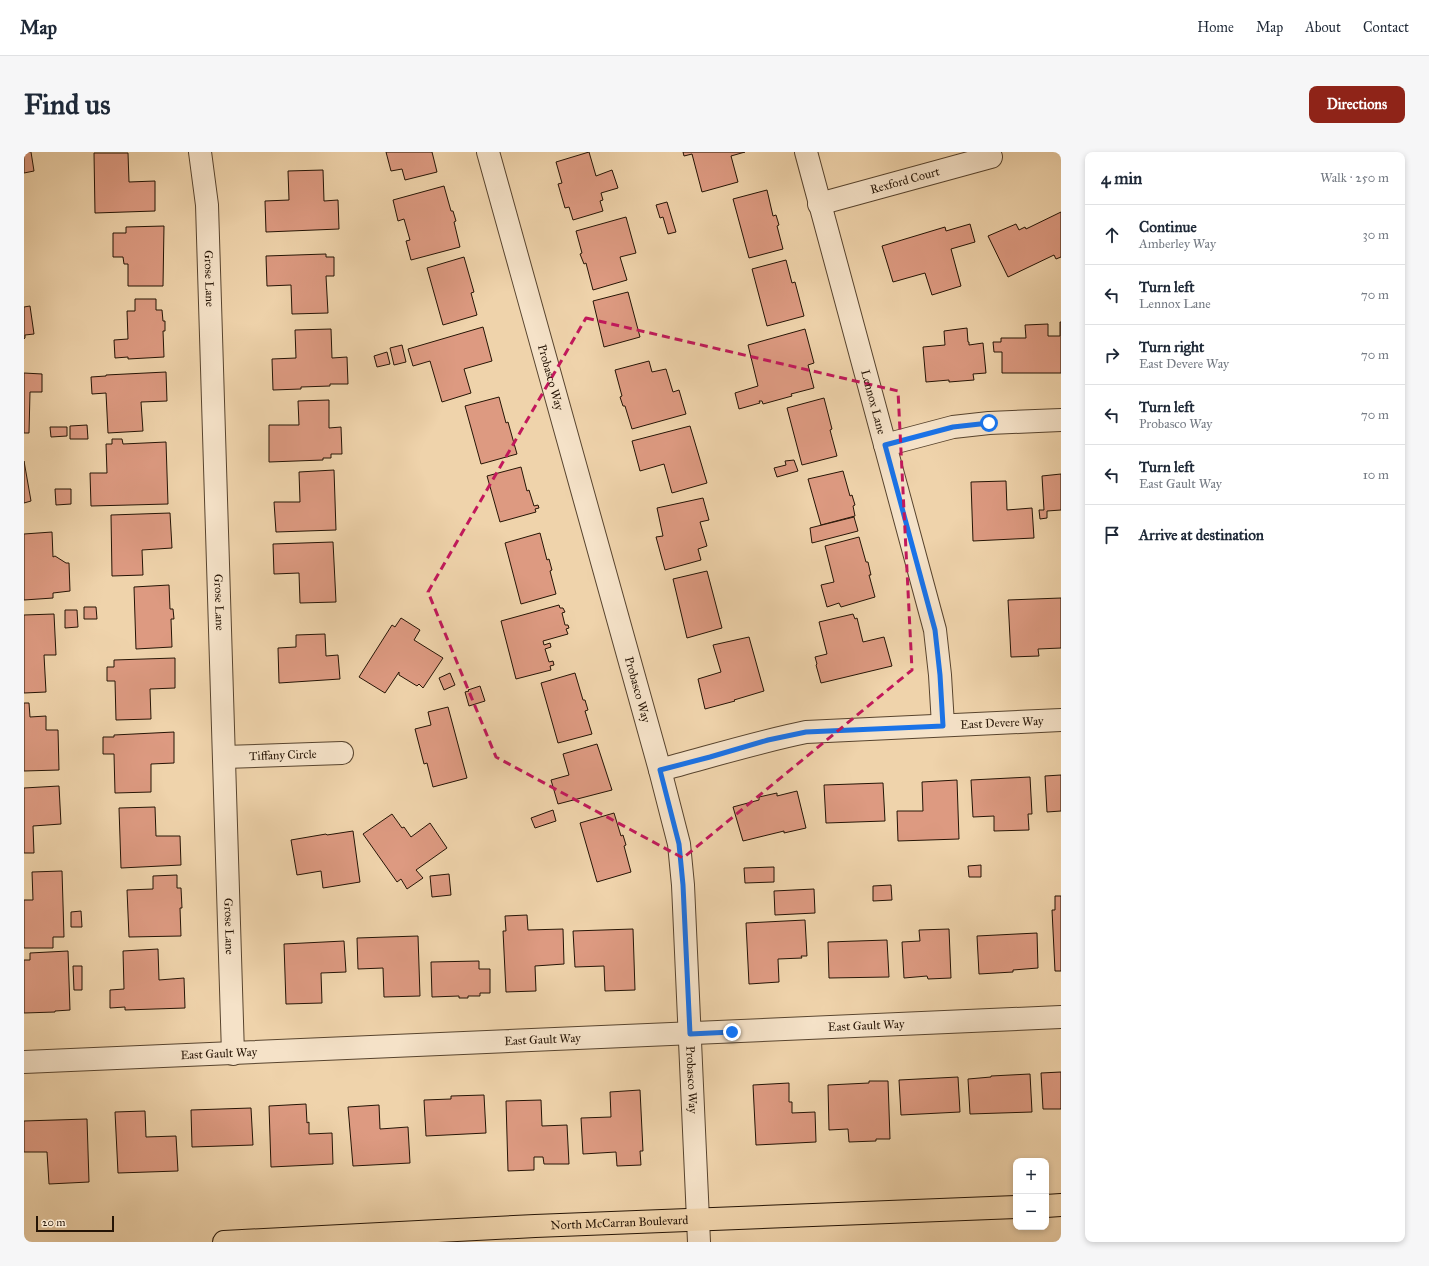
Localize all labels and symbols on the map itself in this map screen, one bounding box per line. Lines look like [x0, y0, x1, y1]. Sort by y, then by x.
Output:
street label: Rexford Court [869, 164, 942, 197]
street label: Grose Lane [201, 250, 217, 307]
street label: Probasco Way [535, 343, 567, 412]
street label: Lennox Lane [858, 368, 889, 436]
route start [980, 414, 998, 432]
street label: Grose Lane [211, 574, 227, 631]
street label: Probasco Way [622, 655, 654, 724]
street label: East Devere Way [960, 714, 1044, 732]
street label: Tiffany Circle [249, 747, 317, 763]
street label: Grose Lane [221, 898, 237, 955]
street label: East Gault Way [828, 1017, 905, 1034]
route end [723, 1023, 741, 1041]
street label: East Gault Way [504, 1031, 581, 1048]
street label: East Gault Way [180, 1045, 258, 1062]
street label: Probasco Way [683, 1046, 700, 1114]
street label: North McCarran Boulevard [550, 1213, 689, 1232]
scale bar [36, 1214, 114, 1233]

